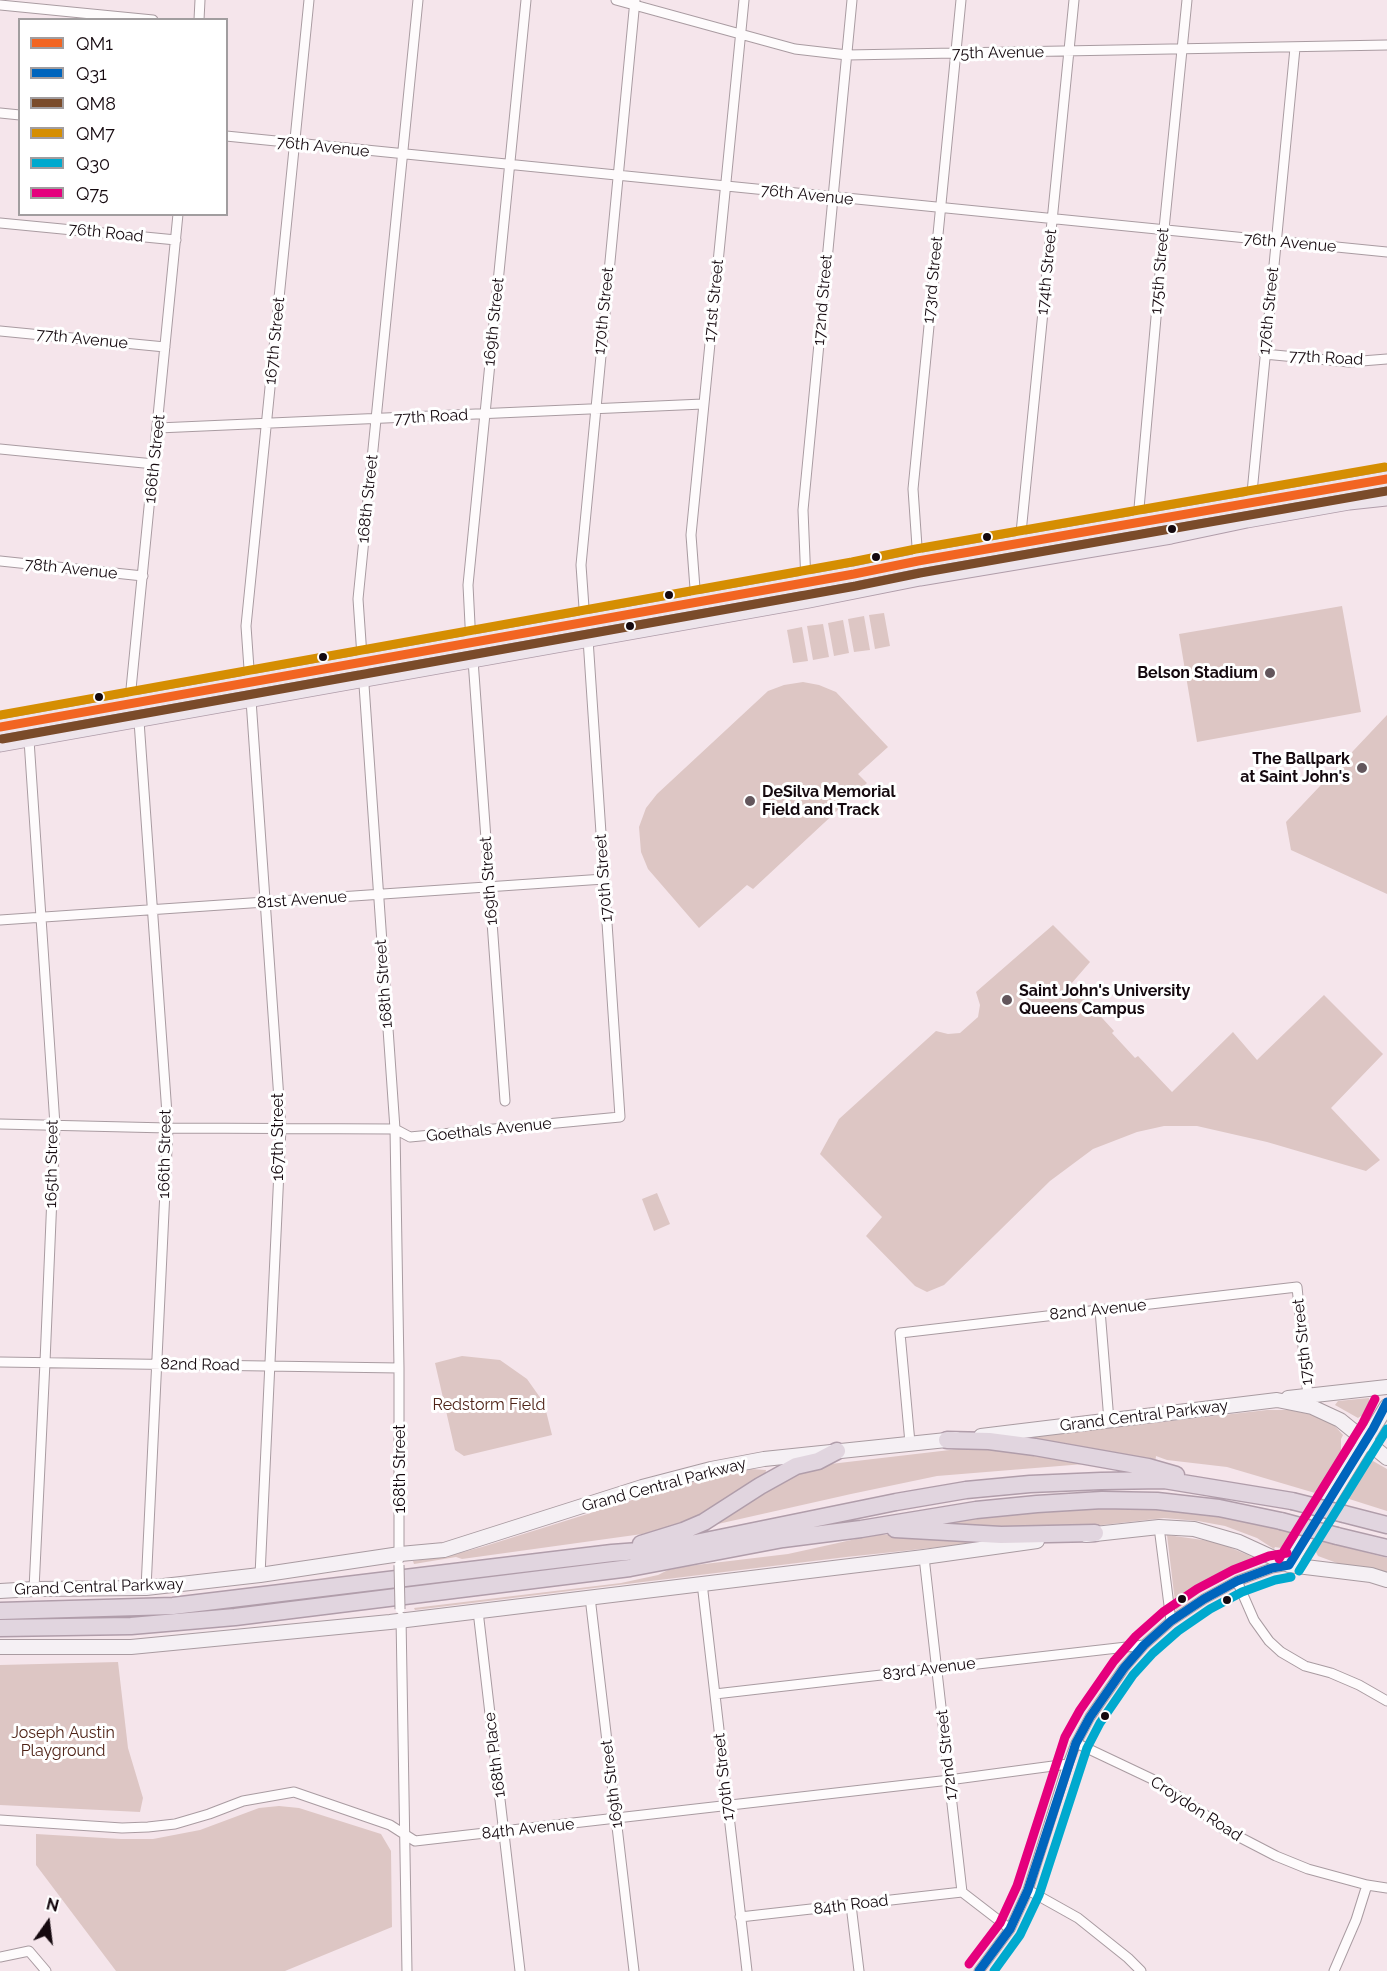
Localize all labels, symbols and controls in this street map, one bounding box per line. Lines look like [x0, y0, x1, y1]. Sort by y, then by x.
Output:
legend [18, 18, 228, 216]
text: QM1 [76, 33, 113, 54]
street label: 75th Avenue [952, 43, 1044, 63]
text: Q31 [76, 63, 107, 84]
text: QM8 [76, 93, 116, 114]
text: QM7 [76, 123, 115, 144]
street label: 76th Avenue [276, 133, 370, 161]
text: Q30 [76, 153, 110, 174]
street label: 76th Avenue [760, 181, 854, 209]
text: Q75 [76, 183, 109, 204]
street label: 76th Road [68, 220, 144, 246]
street label: 175th Street [1147, 227, 1173, 315]
street label: 174th Street [1033, 228, 1061, 316]
street label: 76th Avenue [1243, 229, 1337, 257]
street label: 173rd Street [919, 235, 947, 325]
street label: 172nd Street [809, 254, 837, 346]
street label: 171st Street [700, 258, 728, 344]
street label: 170th Street [590, 266, 618, 356]
street label: 176th Street [1255, 266, 1283, 356]
street label: 169th Street [480, 277, 508, 367]
street label: 167th Street [261, 296, 289, 386]
street label: 77th Avenue [35, 325, 129, 353]
street label: 77th Road [1288, 346, 1364, 370]
street label: 77th Road [393, 405, 469, 429]
street label: 166th Street [141, 414, 169, 504]
street label: 168th Street [354, 454, 382, 544]
unlabelled marker [1166, 523, 1178, 535]
unlabelled marker [981, 531, 993, 543]
unlabelled marker [870, 551, 882, 563]
street label: 78th Avenue [24, 555, 118, 583]
unlabelled marker [663, 589, 675, 601]
unlabelled marker [624, 620, 636, 632]
unlabelled marker [317, 651, 329, 663]
place label: Belson Stadium [1137, 663, 1258, 683]
marker: Belson Stadium [1263, 666, 1277, 680]
unlabelled marker [93, 691, 105, 703]
place label: The Ballpark at Saint John's [1240, 749, 1350, 787]
marker: The Ballpark at Saint John's [1355, 761, 1369, 775]
place label: DeSilva Memorial Field and Track [762, 782, 895, 820]
marker: DeSilva Memorial Field and Track [743, 794, 757, 808]
street label: 170th Street [591, 833, 617, 923]
street label: 169th Street [476, 836, 502, 926]
street label: 81st Avenue [257, 887, 347, 913]
street label: 168th Street [371, 939, 397, 1029]
place label: Saint John's University Queens Campus [1019, 981, 1190, 1019]
marker: Saint John's University Queens Campus [1000, 993, 1014, 1007]
street label: 167th Street [268, 1093, 288, 1181]
street label: 166th Street [155, 1109, 175, 1199]
street label: Goethals Avenue [425, 1114, 553, 1146]
street label: 165th Street [42, 1120, 62, 1208]
street label: 82nd Avenue [1049, 1295, 1147, 1325]
street label: 175th Street [1289, 1298, 1317, 1386]
street label: 82nd Road [160, 1355, 240, 1375]
park label: Redstorm Field [432, 1395, 546, 1415]
street label: Grand Central Parkway [1059, 1396, 1229, 1436]
street label: 168th Street [390, 1424, 410, 1514]
street label: Grand Central Parkway [580, 1454, 748, 1516]
street label: Grand Central Parkway [14, 1574, 184, 1600]
unlabelled marker [1176, 1593, 1188, 1605]
unlabelled marker [1221, 1594, 1233, 1606]
street label: 83rd Avenue [881, 1654, 977, 1684]
street label: 172nd Street [933, 1709, 961, 1801]
unlabelled marker [1099, 1710, 1111, 1722]
street label: 168th Place [480, 1711, 510, 1799]
park label: Joseph Austin Playground [11, 1723, 115, 1761]
street label: 170th Street [710, 1732, 738, 1822]
street label: 169th Street [597, 1739, 627, 1829]
street label: Croydon Road [1147, 1772, 1245, 1846]
street label: 84th Avenue [481, 1815, 575, 1843]
street label: 84th Road [812, 1891, 890, 1919]
north arrow [18, 1893, 78, 1953]
text: N [44, 1894, 61, 1916]

